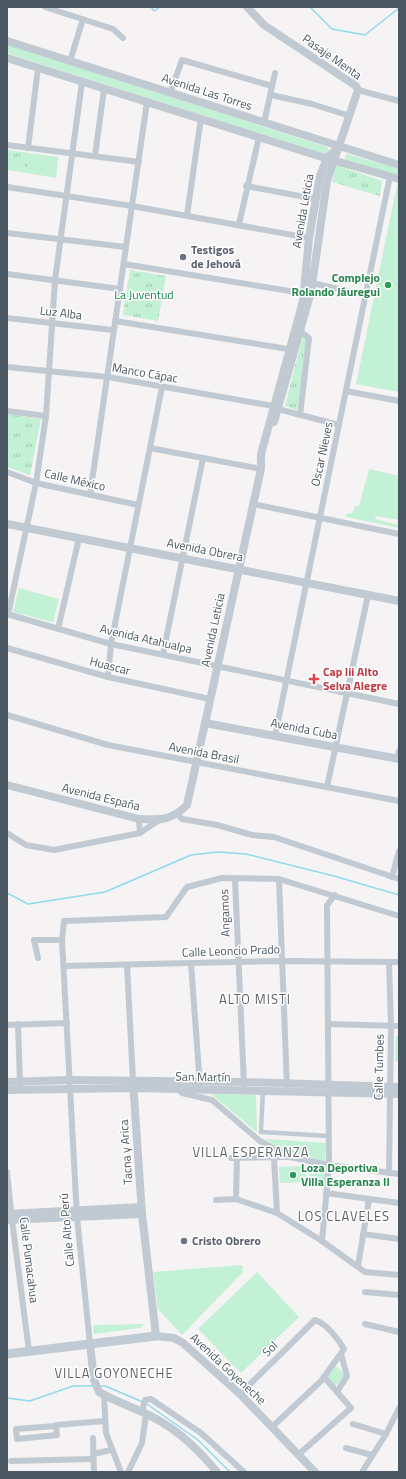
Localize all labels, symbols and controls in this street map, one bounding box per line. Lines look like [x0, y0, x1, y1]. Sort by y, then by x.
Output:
street label: Pasaje Menta [299, 29, 366, 84]
street label: Avenida Las Torres [159, 68, 255, 115]
street label: Avenida Leticia [287, 172, 318, 250]
place label: Testigos de Jehová [191, 240, 241, 273]
marker: Testigos de Jehová [178, 252, 188, 262]
place label: Complejo Rolando Jáuregui [292, 268, 380, 301]
marker: Complejo Rolando Jáuregui [383, 280, 393, 290]
park label: La Juventud [114, 285, 174, 304]
street label: Luz Alba [39, 300, 83, 325]
street label: Manco Cápac [111, 357, 180, 388]
street label: Oscar Nieves [305, 419, 338, 488]
street label: Calle México [43, 463, 108, 496]
street label: Avenida Obrera [165, 533, 245, 566]
street label: Avenida Leticia [195, 591, 230, 669]
street label: Avenida Atahualpa [98, 619, 194, 658]
street label: Huascar [88, 651, 133, 680]
place label: Cap Iii Alto Selva Alegre [323, 662, 387, 695]
marker: Cap Iii Alto Selva Alegre [308, 673, 320, 685]
street label: Avenida Cuba [269, 713, 339, 744]
street label: Avenida Brasil [167, 736, 241, 769]
street label: Avenida España [60, 778, 142, 815]
street label: Angamos [214, 888, 235, 937]
street label: Calle Leoncio Prado [182, 939, 280, 962]
district label: ALTO MISTI [219, 989, 291, 1009]
street label: Calle Tumbes [368, 1033, 389, 1100]
street label: San Martín [175, 1067, 231, 1086]
street label: Tacna y Arica [114, 1119, 137, 1185]
district label: VILLA ESPERANZA [192, 1142, 310, 1162]
place label: Loza Deportiva Villa Esperanza II [301, 1158, 390, 1191]
marker: Loza Deportiva Villa Esperanza II [288, 1170, 298, 1180]
street label: Calle Alto Perú [54, 1193, 79, 1268]
district label: LOS CLAVELES [298, 1206, 390, 1226]
street label: Calle Pumacahua [15, 1216, 44, 1304]
place label: Cristo Obrero [192, 1231, 261, 1250]
marker: Cristo Obrero [179, 1236, 189, 1246]
street label: Avenida Goyeneche [186, 1328, 271, 1409]
street label: Sol [257, 1336, 282, 1361]
district label: VILLA GOYONECHE [54, 1363, 174, 1383]

